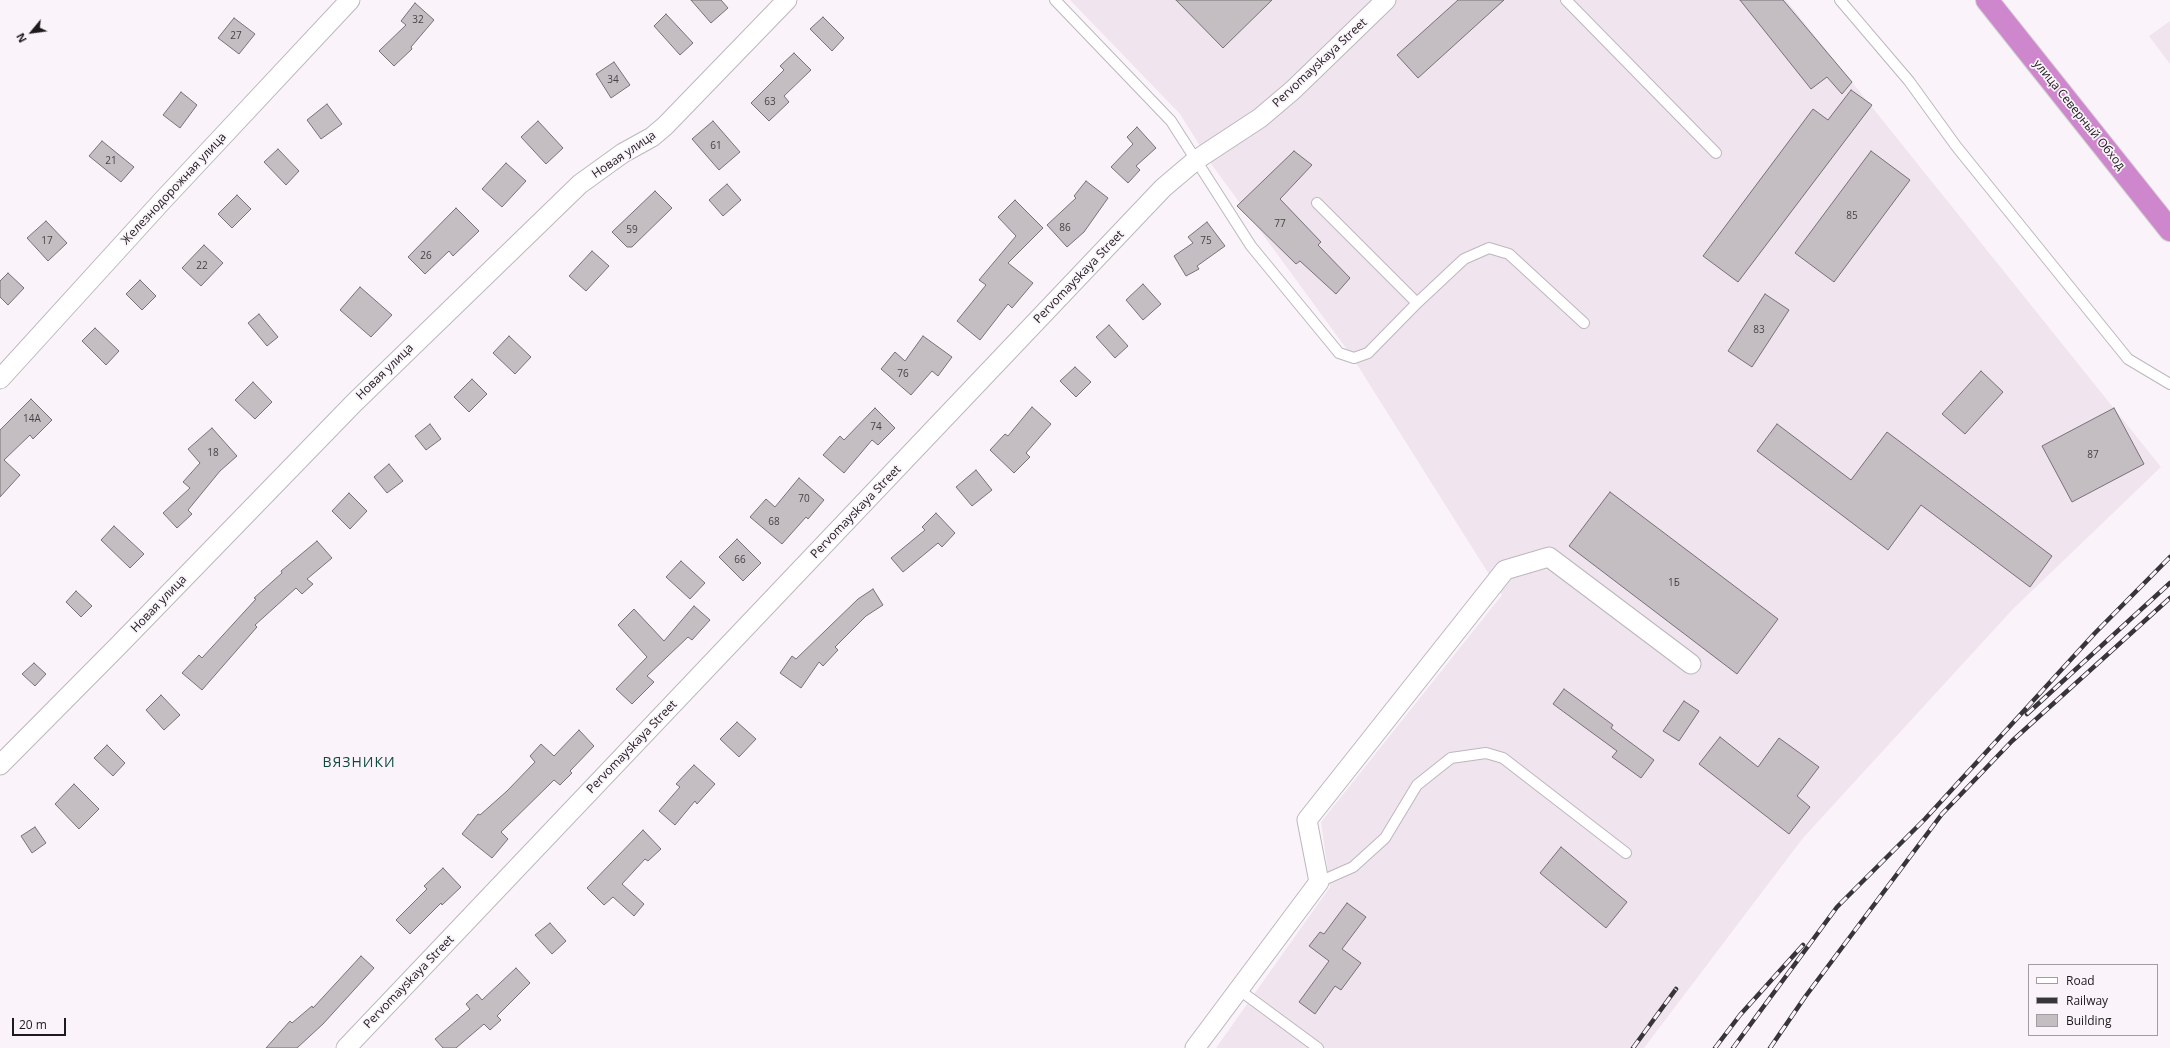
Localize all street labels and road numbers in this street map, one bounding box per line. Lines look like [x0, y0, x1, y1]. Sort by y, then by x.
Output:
street label: Pervomayskaya Street [1270, 15, 1370, 111]
street label: улица Северный Обход [2030, 57, 2128, 173]
street label: Новая улица [589, 128, 659, 182]
street label: Железнодорожная улица [119, 130, 229, 248]
street label: Pervomayskaya Street [1031, 227, 1127, 327]
street label: Новая улица [353, 341, 417, 403]
street label: Pervomayskaya Street [808, 462, 904, 562]
street label: Новая улица [128, 572, 190, 636]
street label: Pervomayskaya Street [584, 697, 680, 797]
street label: Pervomayskaya Street [361, 932, 457, 1032]

